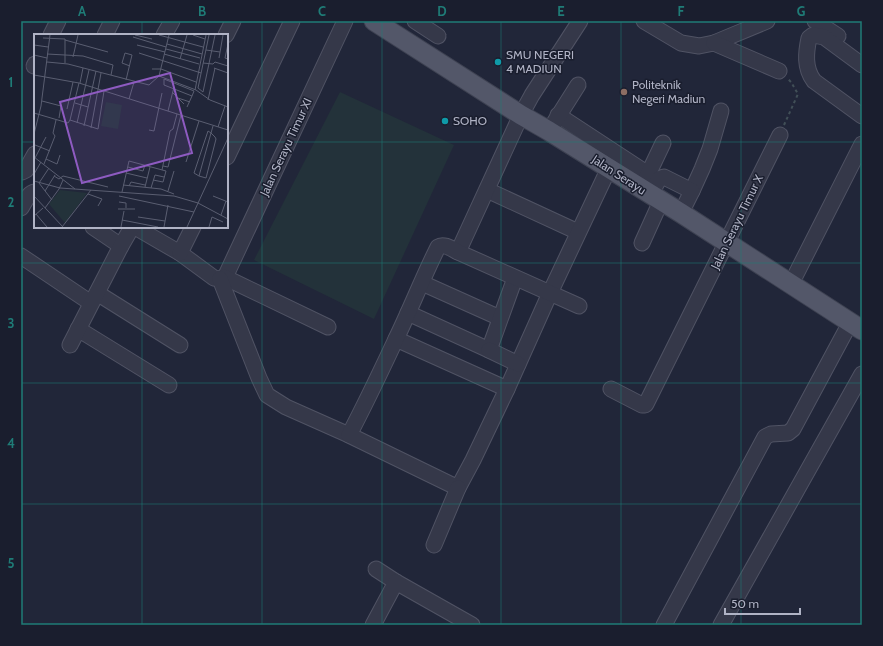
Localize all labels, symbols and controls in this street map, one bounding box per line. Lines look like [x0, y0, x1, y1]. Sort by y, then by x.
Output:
text: A [78, 3, 87, 19]
text: B [198, 3, 206, 19]
text: C [318, 3, 326, 19]
text: D [437, 3, 447, 19]
text: E [557, 3, 565, 19]
text: F [678, 3, 685, 19]
text: G [797, 3, 806, 19]
inset map [34, 34, 228, 228]
place label: SMU NEGERI 4 MADIUN [506, 47, 574, 76]
marker: SMU NEGERI 4 MADIUN [493, 57, 503, 67]
text: 1 [9, 74, 13, 90]
place label: Politeknik Negeri Madiun [632, 77, 706, 106]
marker: Politeknik Negeri Madiun [619, 87, 629, 97]
street label: Jalan Serayu Timur XI [256, 95, 315, 199]
place label: SOHO [453, 113, 487, 128]
marker: SOHO [440, 116, 450, 126]
street label: Jalan Serayu [589, 151, 649, 198]
street label: Jalan Serayu Timur X [707, 171, 766, 272]
text: 2 [8, 194, 15, 210]
text: 3 [7, 315, 15, 331]
text: 4 [7, 435, 15, 451]
text: 5 [8, 555, 15, 571]
scale bar [725, 590, 800, 616]
text: 50 m [731, 596, 759, 611]

